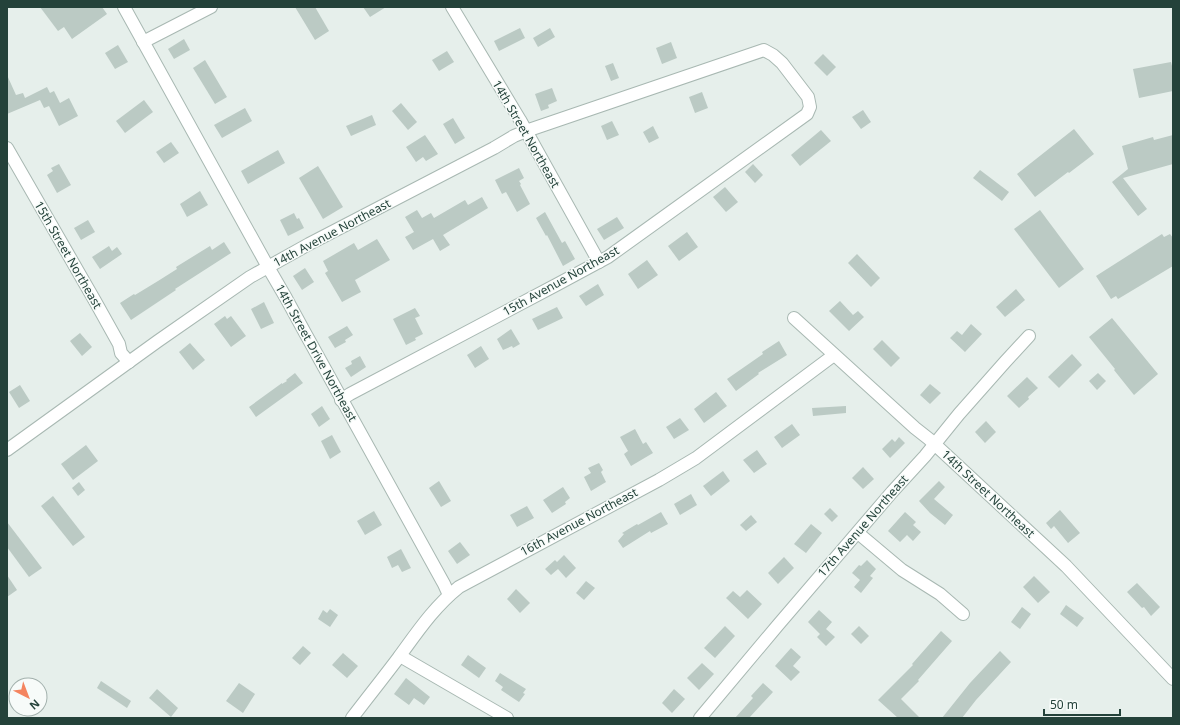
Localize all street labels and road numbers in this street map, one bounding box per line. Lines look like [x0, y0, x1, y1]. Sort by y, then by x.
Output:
street label: 14th Street Northeast [489, 77, 565, 191]
street label: 14th Avenue Northeast [270, 194, 394, 271]
street label: 15th Street Northeast [31, 198, 107, 312]
street label: 15th Avenue Northeast [500, 241, 623, 320]
street label: 14th Street Drive Northeast [272, 281, 362, 425]
street label: 14th Street Northeast [938, 446, 1039, 542]
street label: 17th Avenue Northeast [813, 470, 912, 580]
street label: 16th Avenue Northeast [517, 483, 641, 560]

